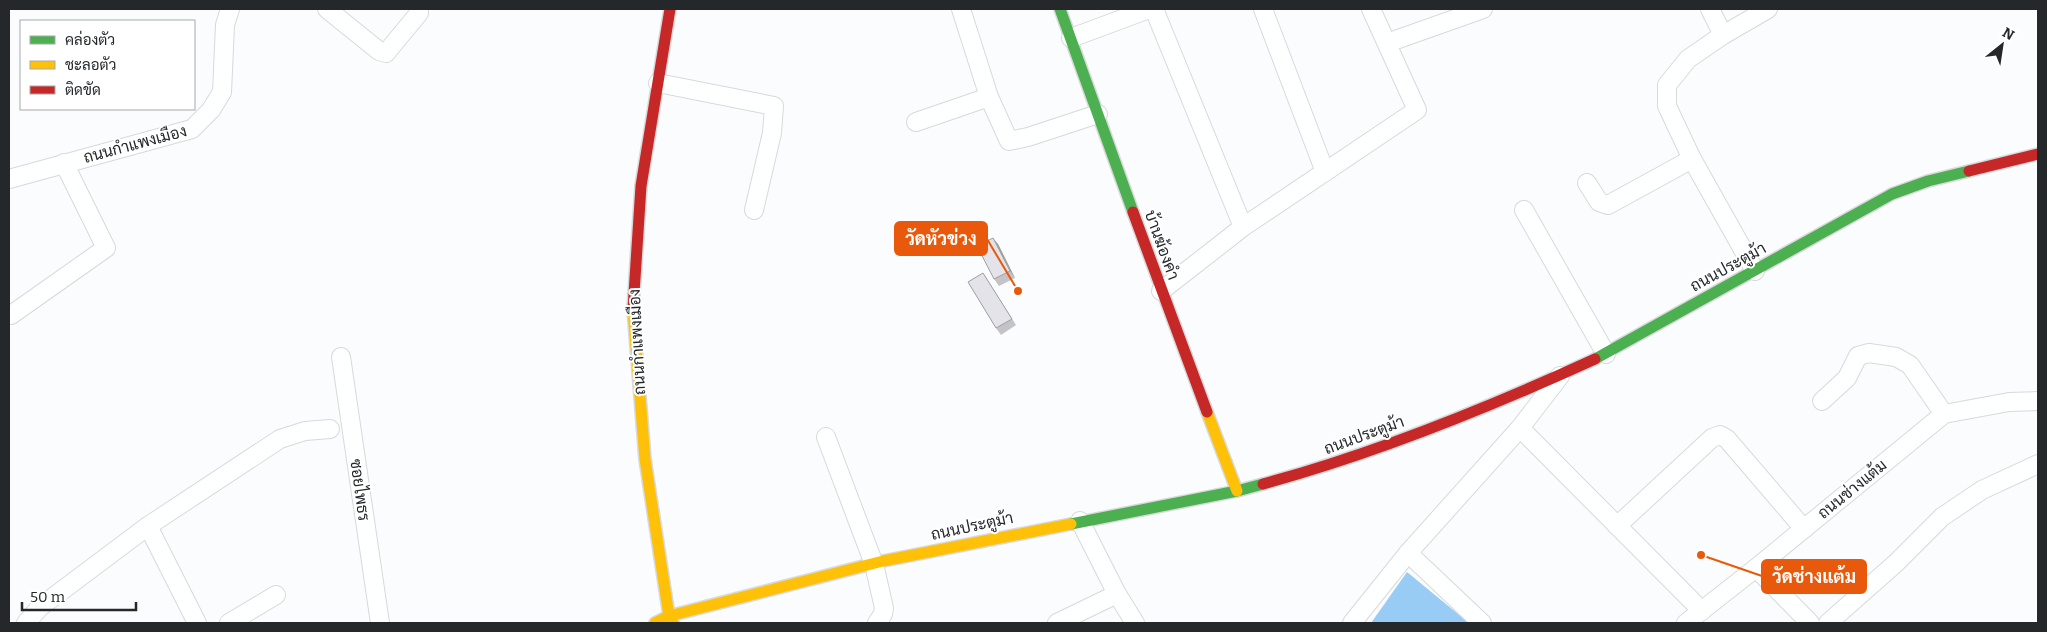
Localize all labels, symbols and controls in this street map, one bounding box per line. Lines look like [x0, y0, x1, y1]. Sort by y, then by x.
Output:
legend [20, 20, 195, 110]
north arrow [1977, 20, 2027, 70]
text: N [1999, 24, 2017, 44]
text: คล่องตัว [65, 30, 115, 49]
text: ชะลอตัว [65, 56, 116, 74]
text: ติดขัด [65, 81, 101, 99]
street label: ถนนกำแพงเมือง [81, 120, 189, 167]
street label: บ้านฆ้องคำ [1141, 207, 1184, 282]
callout: วัดหัวข่วง [895, 222, 987, 255]
text: วัดหัวข่วง [905, 227, 977, 250]
street label: ถนนประตูม้า [1686, 238, 1770, 297]
street label: ถนนกำแพงเมือง [624, 288, 649, 396]
street label: ถนนประตูม้า [1321, 411, 1407, 460]
street label: ถนนช่างแต้ม [1813, 455, 1890, 523]
street label: ซอยไพธร [346, 457, 376, 523]
street label: ถนนประตูม้า [929, 507, 1015, 546]
callout: วัดช่างแต้ม [1762, 560, 1866, 593]
text: วัดช่างแต้ม [1772, 565, 1856, 588]
scale bar [22, 580, 136, 612]
text: 50 m [30, 588, 66, 606]

